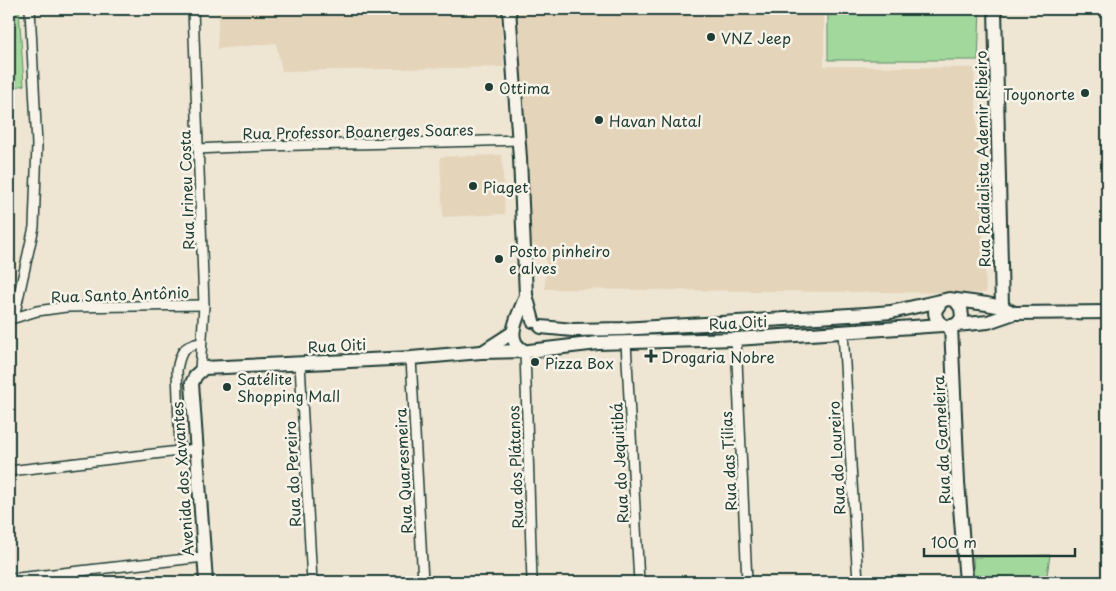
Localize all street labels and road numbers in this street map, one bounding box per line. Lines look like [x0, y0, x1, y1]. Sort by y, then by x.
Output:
street label: Rua Radialista Ademir Ribeiro [969, 50, 995, 268]
street label: Rua Professor Boanerges Soares [242, 117, 474, 145]
street label: Rua Irineu Costa [172, 129, 200, 250]
street label: Rua Santo Antônio [50, 280, 190, 308]
street label: Rua Oiti [708, 309, 768, 335]
street label: Rua Oiti [307, 332, 367, 358]
street label: Rua da Gameleira [926, 375, 956, 505]
street label: Rua do Loureiro [822, 400, 850, 516]
street label: Avenida dos Xavantes [165, 401, 199, 557]
street label: Rua do Jequitibá [604, 401, 634, 524]
street label: Rua dos Plátanos [501, 405, 529, 529]
street label: Rua Quaresmeira [388, 407, 418, 535]
street label: Rua das Tílias [714, 410, 742, 511]
street label: Rua do Pereiro [278, 420, 306, 528]

